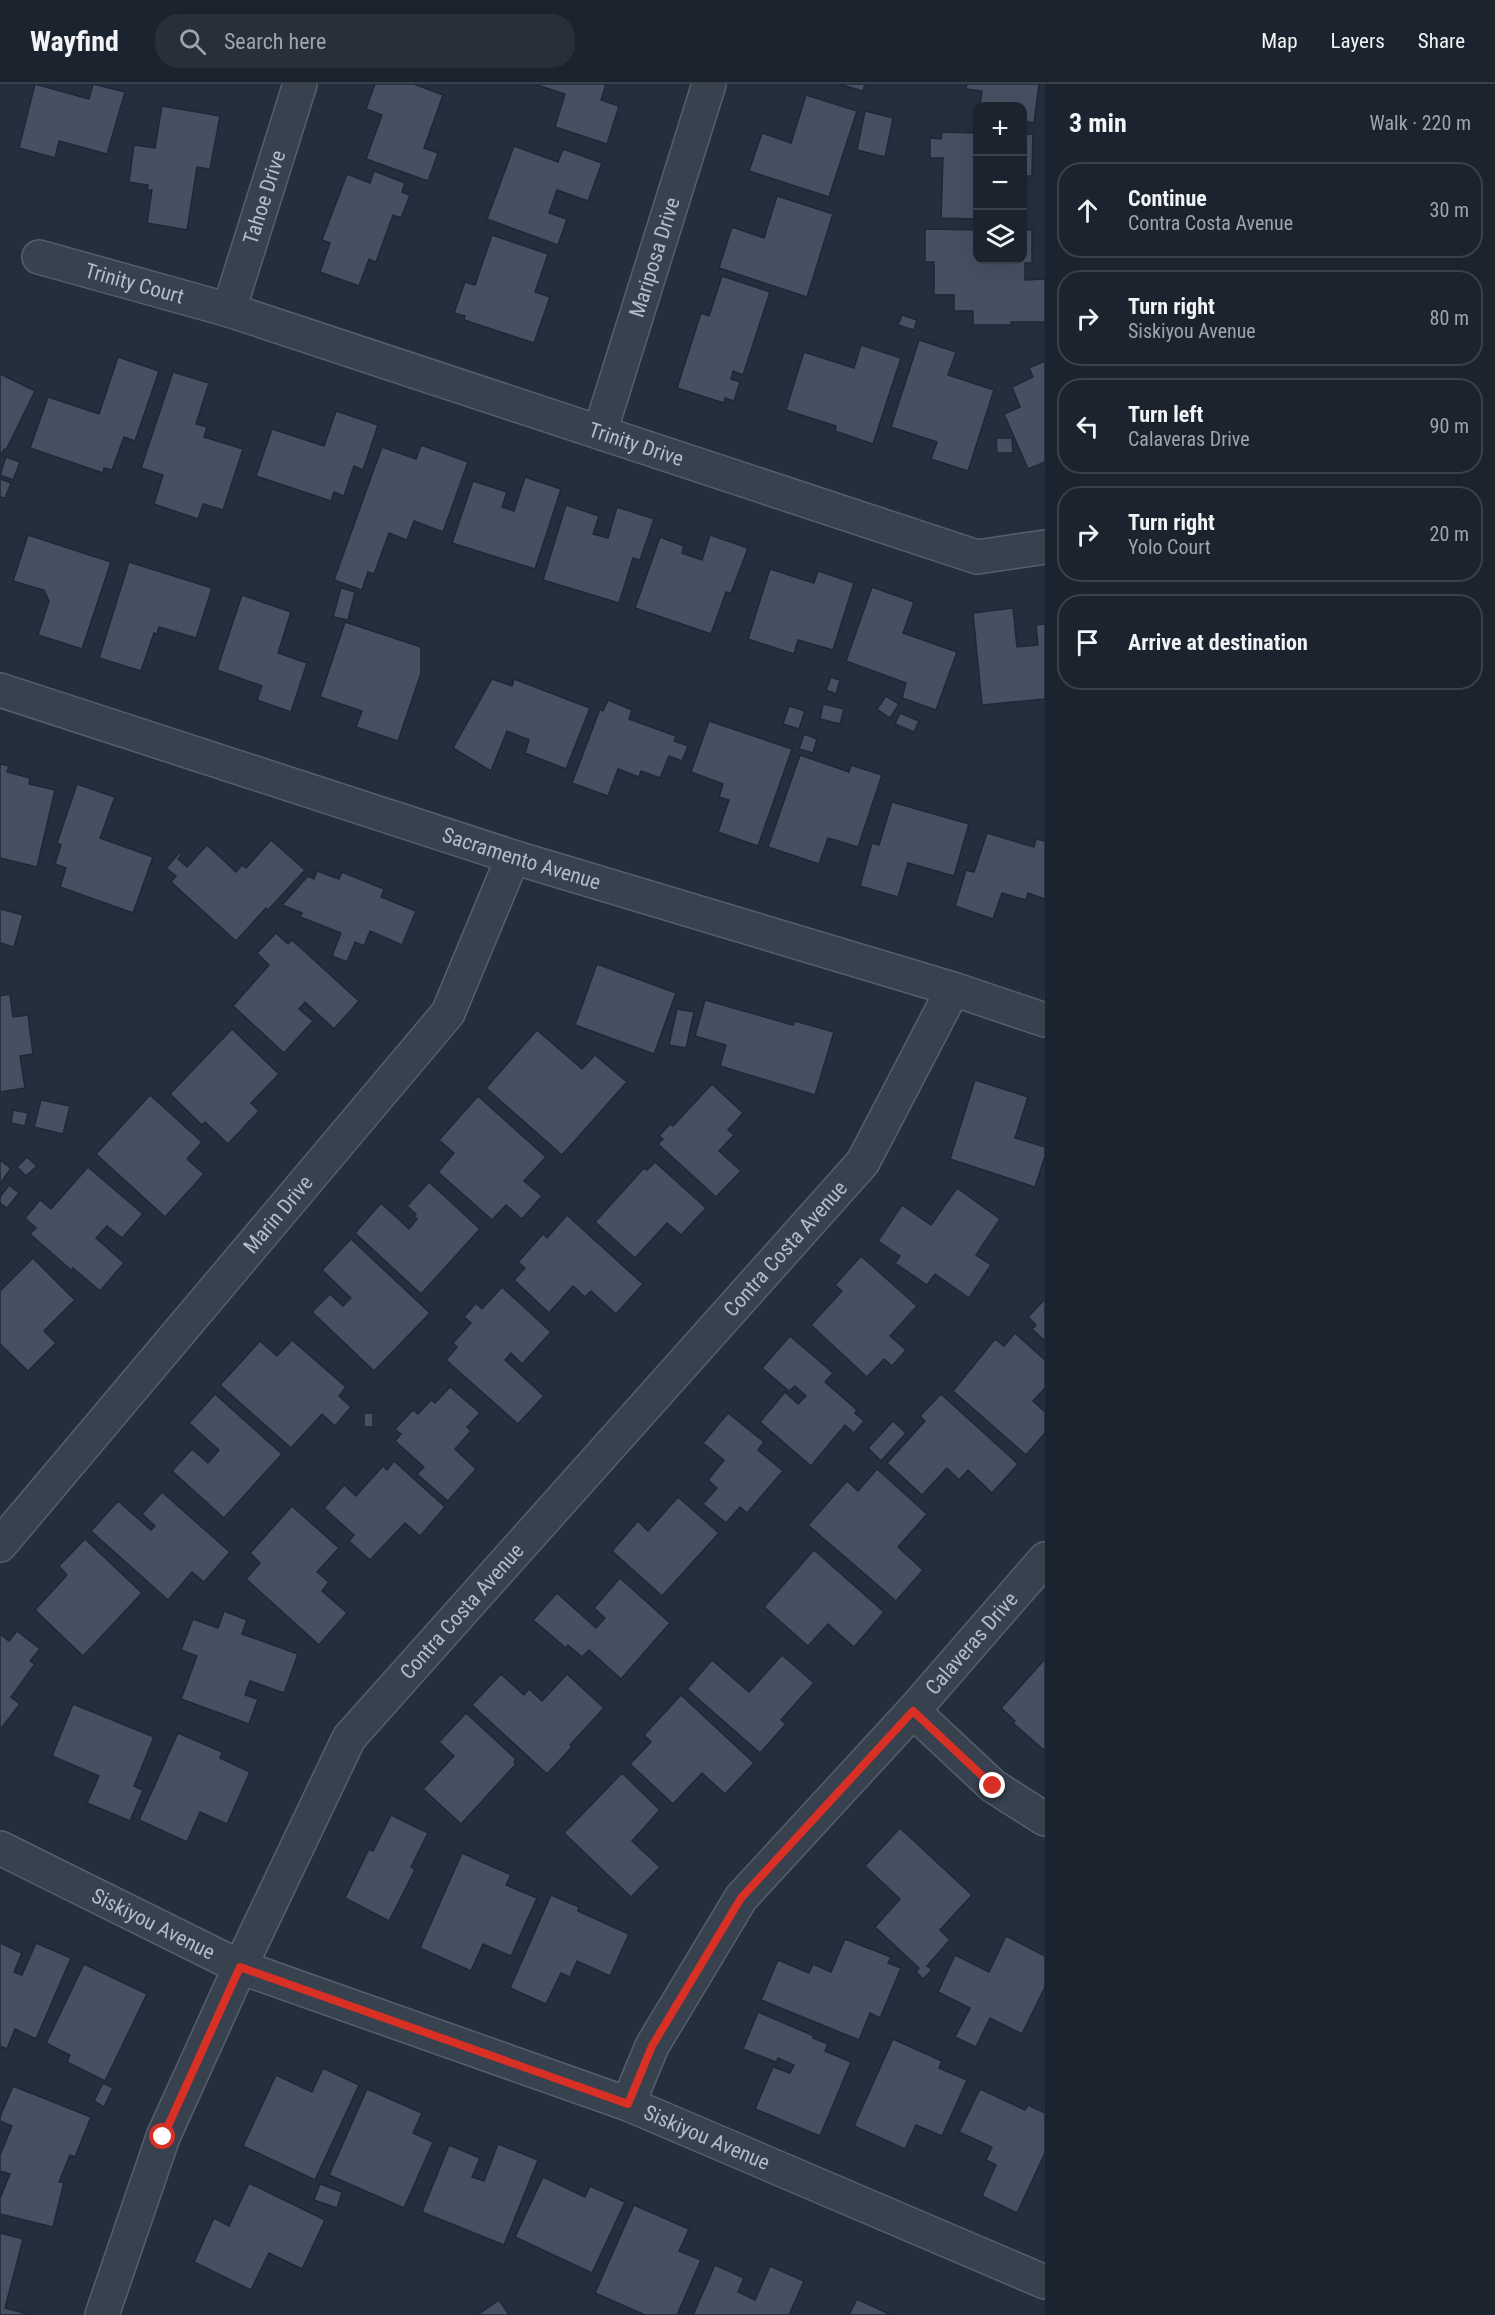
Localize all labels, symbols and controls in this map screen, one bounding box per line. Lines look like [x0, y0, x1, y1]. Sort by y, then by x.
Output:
search box [155, 14, 575, 68]
text: Wayfind [30, 25, 119, 58]
icon: search [176, 25, 209, 58]
text: Search here [224, 29, 326, 54]
text: Map [1261, 29, 1298, 53]
text: Layers [1331, 29, 1385, 53]
text: Share [1418, 29, 1465, 53]
map controls [973, 102, 1027, 264]
button: + [973, 102, 1027, 156]
text: 3 min [1069, 108, 1127, 138]
text: Walk · 220 m [1370, 111, 1471, 135]
street label: Tahoe Drive [238, 147, 290, 247]
button: − [973, 156, 1027, 210]
text: Continue [1128, 186, 1207, 211]
street label: Mariposa Drive [625, 194, 685, 320]
icon: ahead [1071, 194, 1104, 227]
text: 30 m [1430, 198, 1469, 222]
button: layers [973, 210, 1027, 264]
text: Contra Costa Avenue [1128, 211, 1293, 235]
street label: Trinity Court [82, 258, 187, 309]
text: Turn right [1128, 294, 1215, 319]
icon: right [1071, 302, 1104, 335]
text: 80 m [1430, 306, 1469, 330]
text: Siskiyou Avenue [1128, 319, 1256, 343]
text: Turn left [1128, 402, 1203, 427]
icon: left [1071, 410, 1104, 443]
text: 90 m [1430, 414, 1469, 438]
street label: Trinity Drive [586, 418, 687, 471]
text: Calaveras Drive [1128, 427, 1250, 451]
text: Turn right [1128, 510, 1215, 535]
icon: right [1071, 518, 1104, 551]
text: 20 m [1430, 522, 1469, 546]
text: Yolo Court [1128, 535, 1211, 559]
icon: arrive [1071, 626, 1104, 659]
text: Arrive at destination [1128, 630, 1308, 655]
street label: Sacramento Avenue [439, 823, 603, 895]
street label: Marin Drive [239, 1171, 318, 1258]
street label: Contra Costa Avenue [719, 1176, 852, 1322]
street label: Contra Costa Avenue [395, 1539, 529, 1684]
street label: Calaveras Drive [921, 1587, 1023, 1700]
route end [979, 1772, 1005, 1798]
street label: Siskiyou Avenue [88, 1883, 219, 1965]
street label: Siskiyou Avenue [640, 2100, 773, 2175]
route start [149, 2123, 175, 2149]

